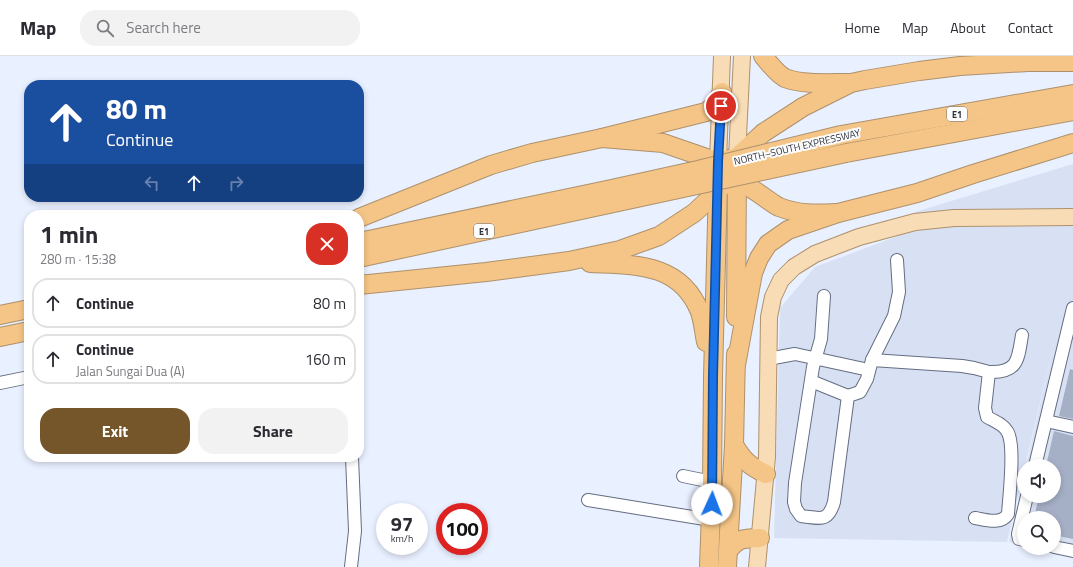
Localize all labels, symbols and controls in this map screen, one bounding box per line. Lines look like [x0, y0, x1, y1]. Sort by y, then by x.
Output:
search box [80, 10, 360, 46]
text: Map [20, 13, 56, 42]
text: Search here [126, 16, 201, 39]
icon: search [94, 17, 116, 39]
text: Home [845, 17, 880, 38]
text: Map [902, 17, 928, 38]
text: About [950, 17, 986, 38]
text: Contact [1008, 17, 1053, 38]
text: 80 m [106, 87, 167, 130]
pin [704, 89, 738, 123]
icon: arrive [710, 95, 732, 117]
icon: ahead [40, 96, 92, 148]
road number: E1 [947, 107, 967, 121]
street label: NORTH–SOUTH EXPRESSWAY [732, 125, 862, 169]
text: Continue [106, 126, 173, 153]
icon: left [141, 172, 163, 194]
icon: ahead [183, 172, 205, 194]
icon: right [225, 172, 247, 194]
text: 1 min [40, 216, 98, 252]
button: close [306, 223, 348, 265]
road number: E1 [474, 224, 494, 238]
text: 280 m · 15:38 [40, 249, 116, 269]
icon: ahead [42, 292, 64, 314]
text: Continue [76, 292, 134, 315]
text: 80 m [313, 292, 346, 315]
text: Continue [76, 338, 134, 361]
icon: ahead [42, 348, 64, 370]
text: 160 m [305, 348, 346, 371]
text: Jalan Sungai Dua (A) [76, 361, 185, 381]
button: Exit [40, 408, 190, 454]
button: Share [198, 408, 348, 454]
map controls [1017, 459, 1061, 555]
button: sound [1017, 459, 1061, 503]
position arrow [691, 483, 733, 525]
speed limit sign: 100 [436, 503, 488, 555]
text: 97 [391, 508, 413, 539]
button: search [1017, 511, 1061, 555]
text: km/h [391, 531, 413, 546]

